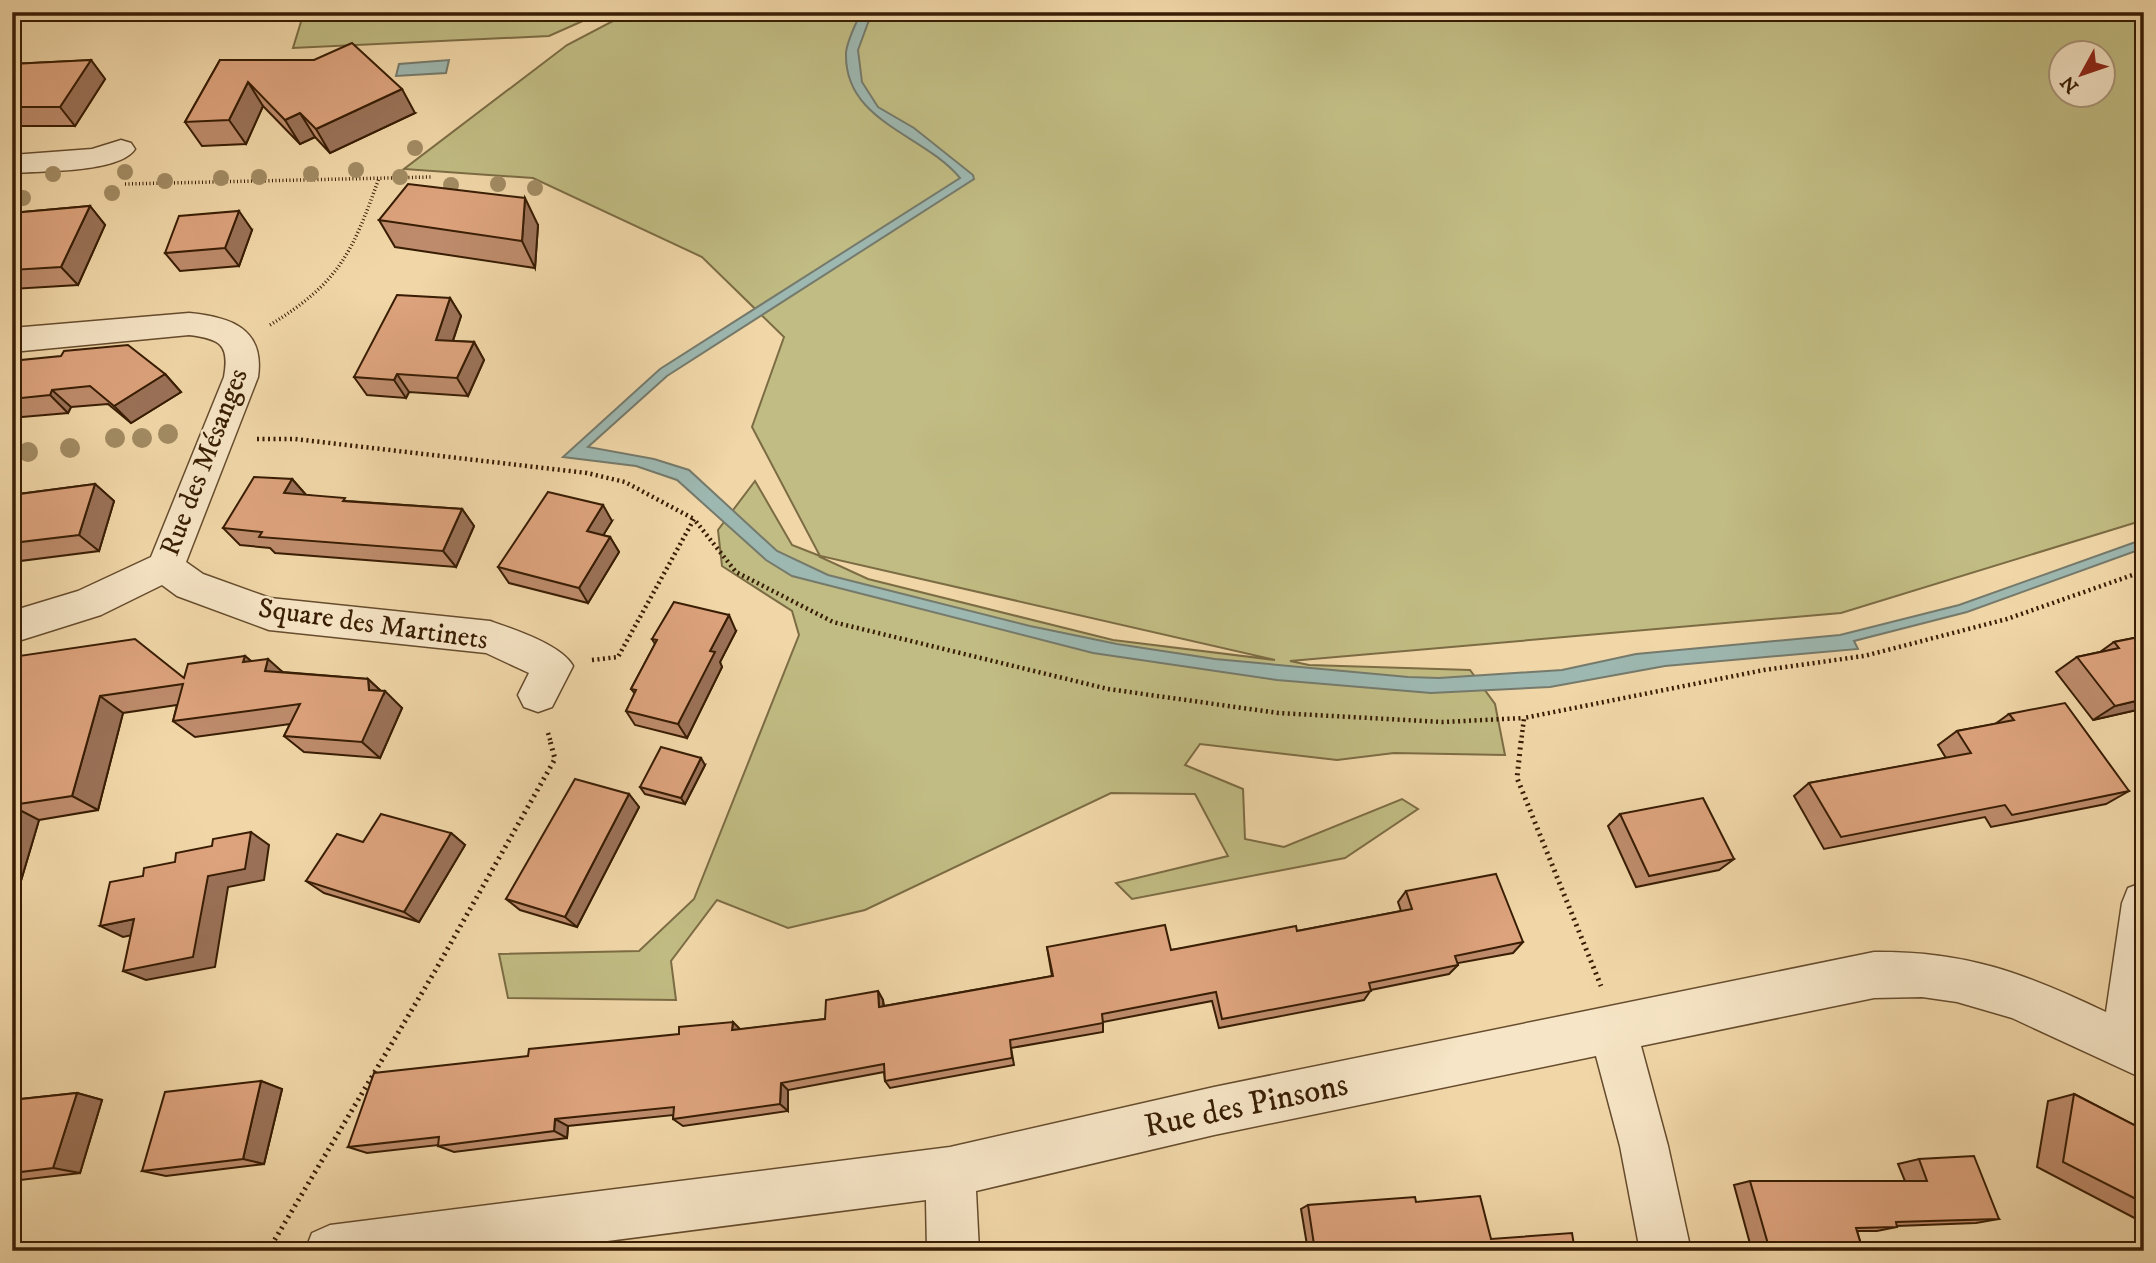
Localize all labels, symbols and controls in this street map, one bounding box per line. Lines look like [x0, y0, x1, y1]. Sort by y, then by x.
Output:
north arrow [2048, 38, 2118, 108]
text: N [2056, 70, 2084, 97]
street label: Rue des Mésanges [152, 363, 256, 561]
street label: Square des Martinets [256, 591, 490, 657]
street label: Rue des Pinsons [1140, 1064, 1352, 1148]

